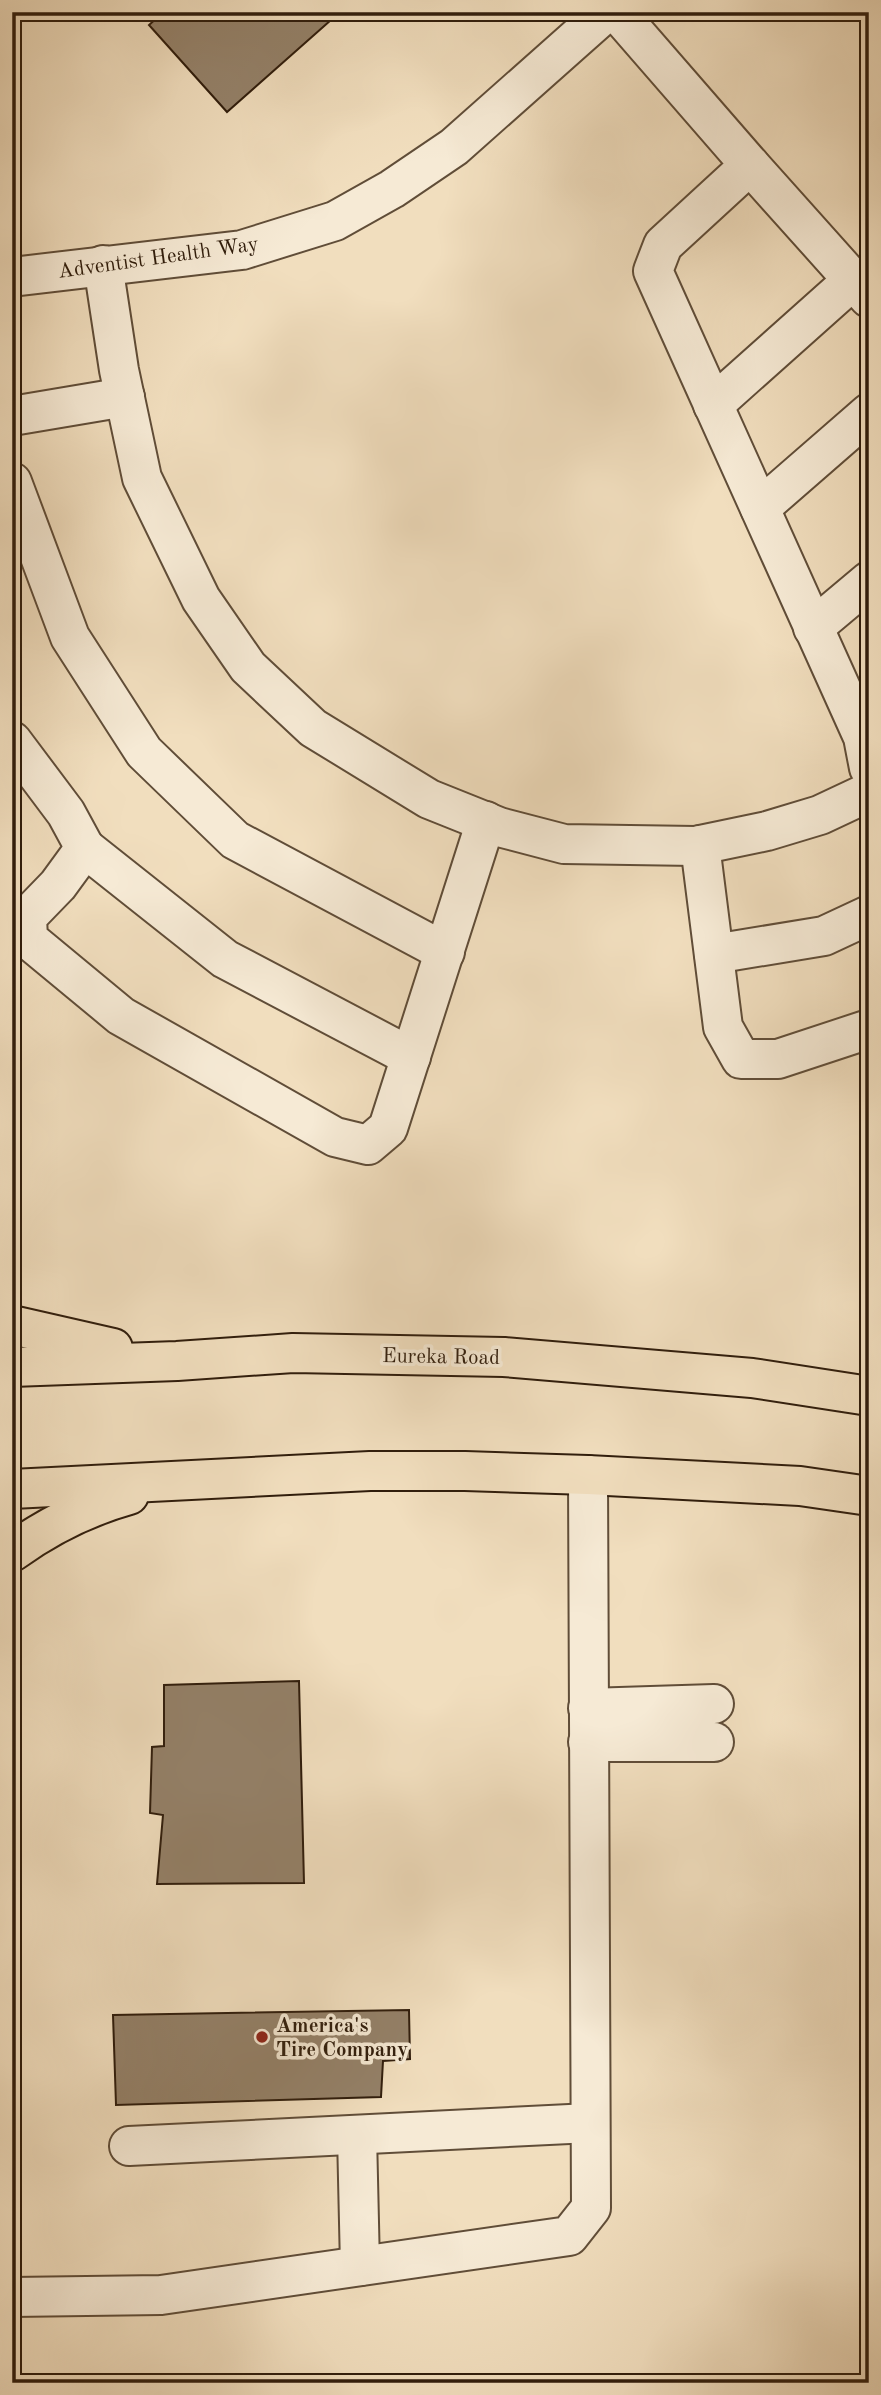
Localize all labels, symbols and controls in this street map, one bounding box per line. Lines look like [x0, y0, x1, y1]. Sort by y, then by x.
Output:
street label: Adventist Health Way [57, 234, 260, 283]
street label: Eureka Road [382, 1346, 500, 1369]
place label: America's Tire Company [276, 2016, 408, 2061]
marker: America's Tire Company [254, 2029, 270, 2045]

